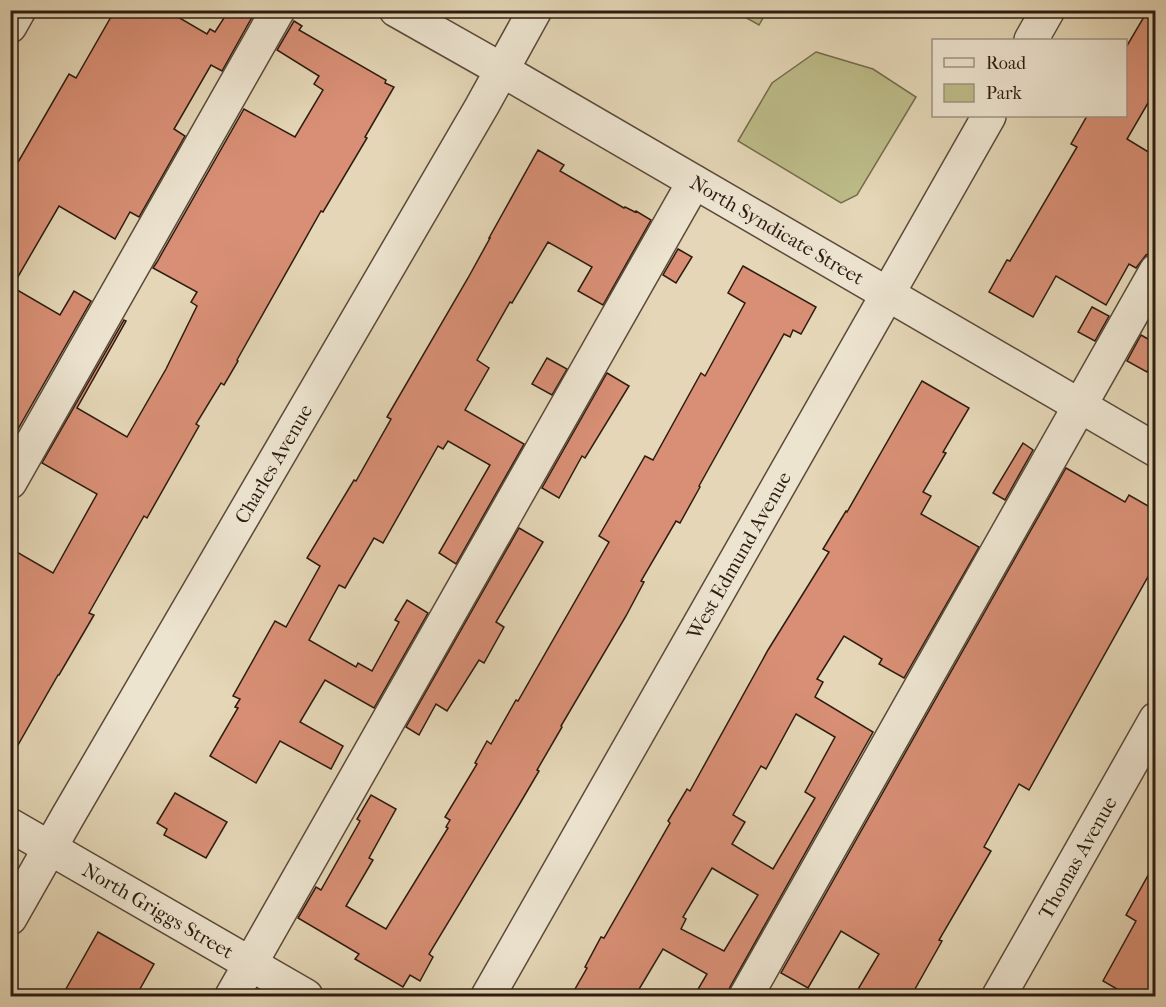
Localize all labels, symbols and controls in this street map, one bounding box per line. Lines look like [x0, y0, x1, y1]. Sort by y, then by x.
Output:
legend [932, 39, 1127, 117]
text: Road [986, 53, 1026, 74]
text: Park [986, 83, 1023, 104]
street label: North Syndicate Street [686, 171, 868, 290]
street label: Charles Avenue [230, 400, 317, 528]
street label: West Edmund Avenue [682, 468, 796, 644]
street label: Thomas Avenue [1034, 792, 1122, 923]
street label: North Griggs Street [78, 858, 237, 964]

